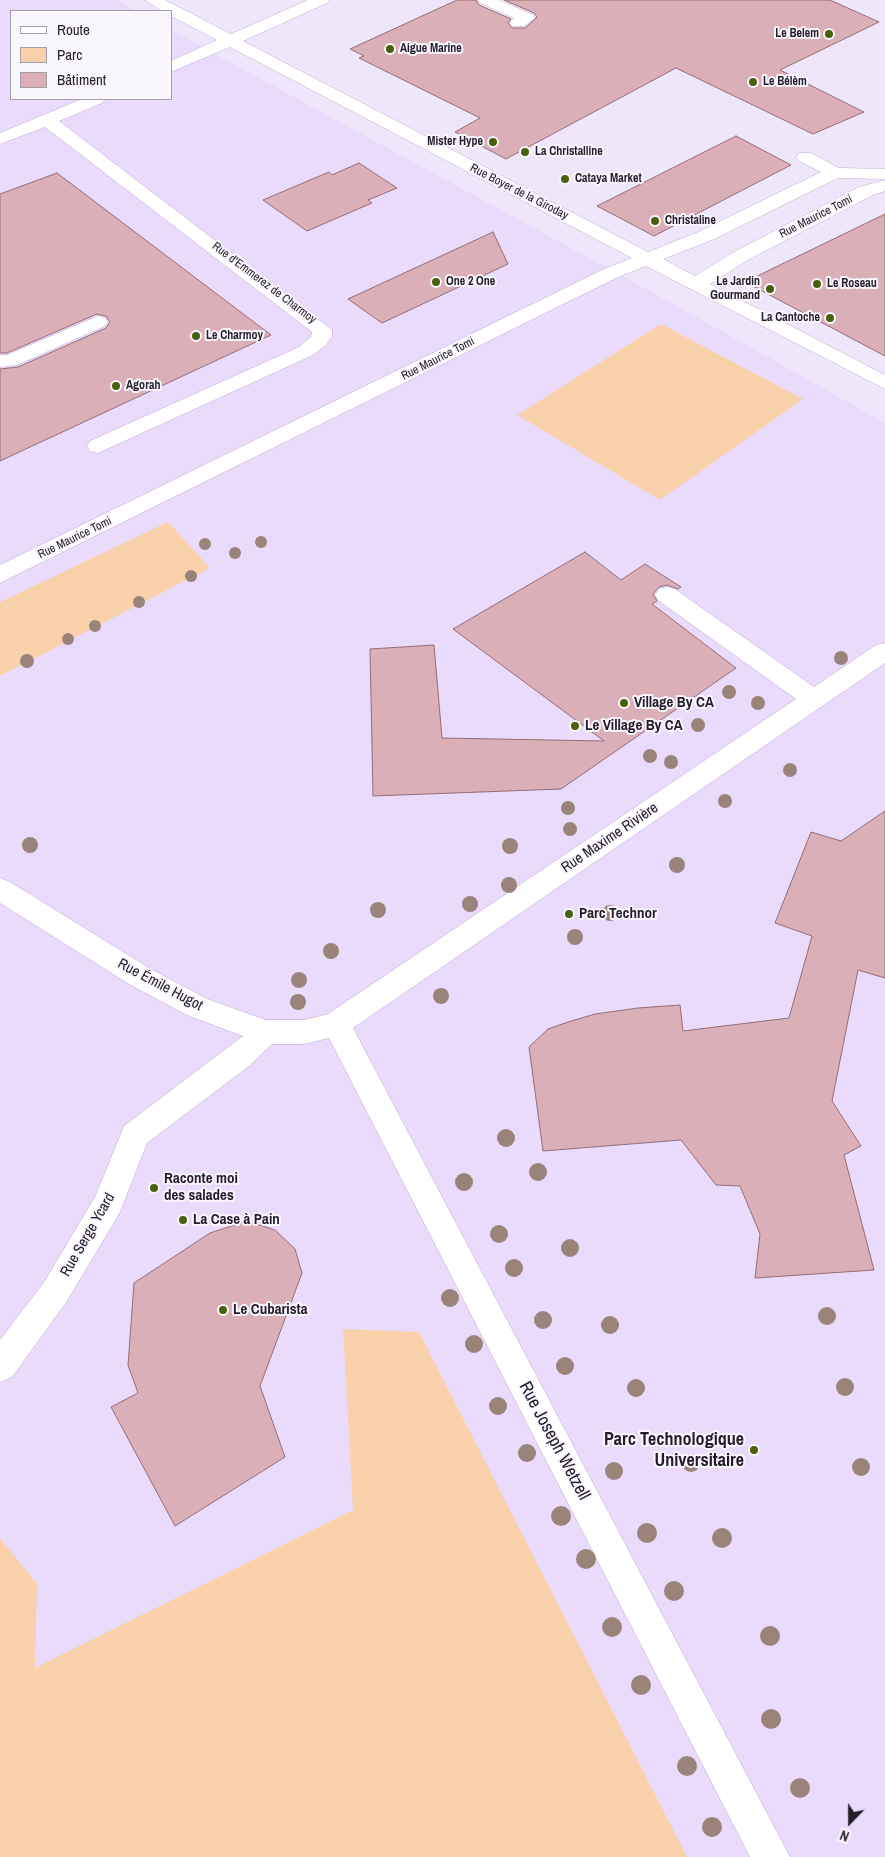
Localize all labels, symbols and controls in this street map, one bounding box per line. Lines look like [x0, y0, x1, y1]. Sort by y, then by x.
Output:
legend [10, 10, 172, 100]
text: Route [57, 19, 90, 40]
place label: Le Belem [775, 27, 819, 41]
marker: Le Belem [823, 28, 835, 40]
place label: Aigue Marine [400, 42, 462, 56]
marker: Aigue Marine [384, 43, 396, 55]
text: Parc [57, 44, 82, 65]
text: Bâtiment [57, 69, 106, 90]
place label: Le Bélèm [763, 75, 807, 89]
marker: Le Bélèm [747, 76, 759, 88]
place label: Mister Hype [427, 135, 483, 149]
marker: Mister Hype [487, 136, 499, 148]
place label: La Christalline [535, 145, 603, 159]
marker: La Christalline [519, 146, 531, 158]
street label: Rue Boyer de la Giroday [467, 161, 571, 223]
place label: Cataya Market [575, 172, 642, 186]
marker: Cataya Market [559, 173, 571, 185]
street label: Rue Maurice Tomi [777, 192, 855, 242]
place label: Christaline [665, 214, 716, 228]
marker: Christaline [649, 215, 661, 227]
street label: Rue d'Emmerez de Charmoy [209, 239, 319, 327]
place label: One 2 One [446, 275, 495, 289]
place label: Le Jardin Gourmand [710, 275, 760, 303]
marker: One 2 One [430, 276, 442, 288]
place label: Le Roseau [827, 277, 877, 291]
marker: Le Roseau [811, 278, 823, 290]
marker: Le Jardin Gourmand [764, 283, 776, 295]
place label: La Cantoche [761, 311, 820, 325]
marker: La Cantoche [824, 312, 836, 324]
place label: Le Charmoy [206, 329, 263, 343]
marker: Le Charmoy [190, 330, 202, 342]
street label: Rue Maurice Tomi [399, 334, 477, 384]
place label: Agorah [126, 379, 160, 393]
marker: Agorah [110, 380, 122, 392]
street label: Rue Maurice Tomi [36, 514, 114, 562]
place label: Village By CA [634, 694, 714, 712]
marker: Village By CA [618, 697, 630, 709]
place label: Le Village By CA [585, 717, 683, 735]
marker: Le Village By CA [569, 720, 581, 732]
street label: Rue Maxime Rivière [558, 799, 662, 877]
place label: Parc Technor [579, 905, 657, 923]
marker: Parc Technor [563, 908, 575, 920]
street label: Rue Émile Hugot [114, 955, 206, 1015]
place label: Raconte moi des salades [164, 1170, 238, 1205]
marker: Raconte moi des salades [148, 1182, 160, 1194]
street label: Rue Serge Ycard [57, 1190, 119, 1280]
place label: La Case à Pain [193, 1211, 280, 1229]
marker: La Case à Pain [177, 1214, 189, 1226]
place label: Le Cubarista [233, 1301, 308, 1319]
marker: Le Cubarista [217, 1304, 229, 1316]
street label: Rue Joseph Wetzell [514, 1378, 594, 1504]
place label: Parc Technologique Universitaire [604, 1429, 744, 1472]
marker: Parc Technologique Universitaire [748, 1444, 760, 1456]
north arrow [825, 1797, 875, 1847]
text: N [837, 1826, 852, 1846]

